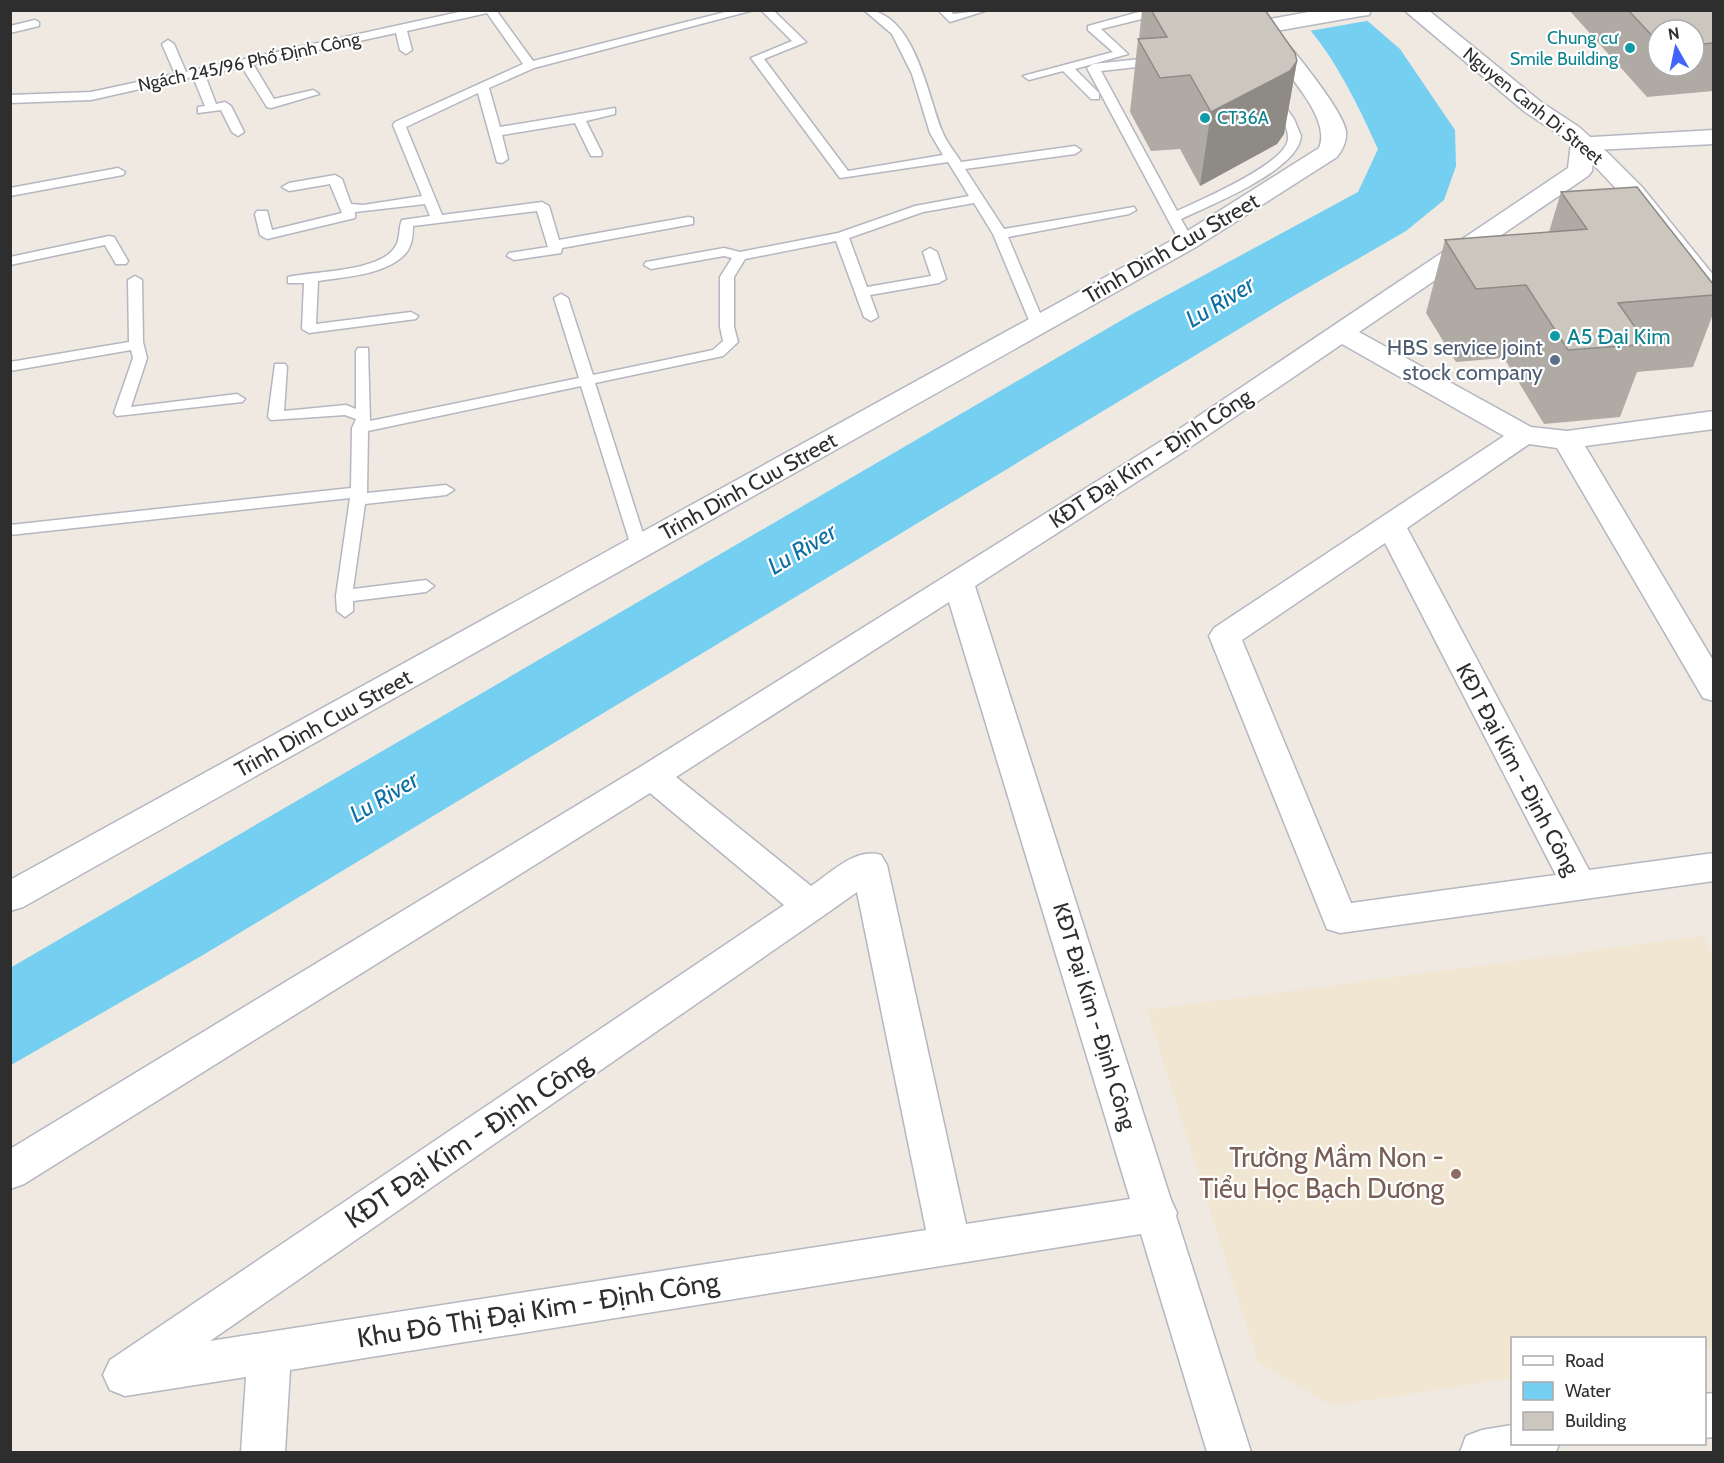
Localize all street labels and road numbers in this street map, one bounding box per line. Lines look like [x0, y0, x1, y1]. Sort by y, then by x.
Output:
street label: Ngách 245/96 Phố Định Công [136, 27, 363, 96]
street label: Nguyen Canh Di Street [1459, 43, 1607, 169]
street label: Trinh Dinh Cuu Street [1079, 187, 1264, 310]
street label: KĐT Đại Kim - Định Công [1044, 382, 1257, 534]
street label: Trinh Dinh Cuu Street [655, 426, 842, 546]
street label: KĐT Đại Kim - Định Công [1450, 659, 1585, 881]
street label: Trinh Dinh Cuu Street [230, 663, 417, 783]
street label: KĐT Đại Kim - Định Công [1047, 899, 1142, 1134]
street label: KĐT Đại Kim - Định Công [338, 1046, 597, 1235]
street label: Khu Đô Thị Đại Kim - Định Công [355, 1265, 722, 1354]

